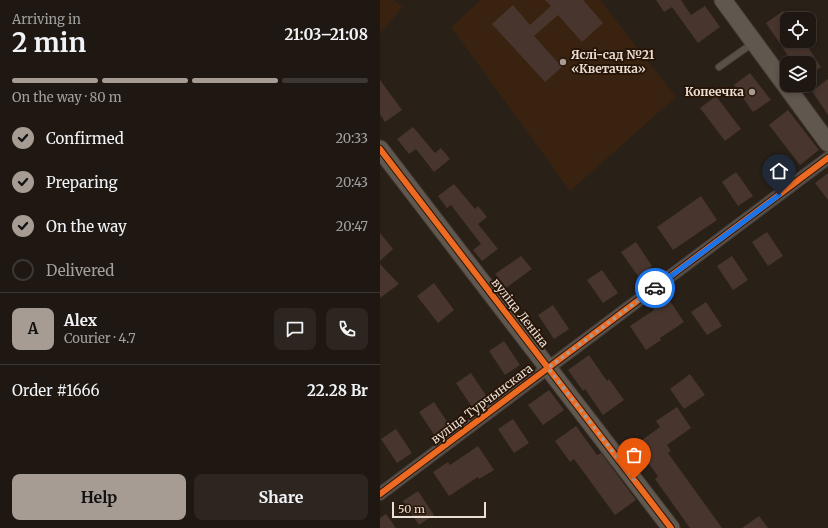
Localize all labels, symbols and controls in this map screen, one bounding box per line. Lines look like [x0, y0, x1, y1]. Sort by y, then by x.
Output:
text: Arriving in [12, 11, 81, 28]
map controls [780, 12, 816, 92]
button: locate [780, 12, 816, 48]
text: 21:03–21:08 [285, 25, 368, 44]
text: 2 min [12, 26, 86, 59]
place label: Яслі-сад №21 «Кветачка» [571, 47, 655, 76]
button: layers [780, 56, 816, 92]
marker: Яслі-сад №21 «Кветачка» [558, 57, 568, 67]
place label: Копеечка [685, 84, 744, 99]
marker: Копеечка [747, 87, 757, 97]
text: On the way · 80 m [12, 89, 122, 106]
icon: check [12, 127, 34, 149]
text: Confirmed [46, 129, 124, 148]
text: 20:33 [335, 130, 368, 147]
pin [762, 154, 796, 195]
icon: home [768, 160, 790, 182]
icon: check [12, 171, 34, 193]
text: Preparing [46, 173, 118, 192]
text: 20:43 [336, 174, 368, 191]
icon: check [12, 215, 34, 237]
text: On the way [46, 217, 127, 236]
text: 20:47 [336, 218, 368, 235]
text: Delivered [46, 261, 114, 280]
courier [635, 268, 675, 308]
street label: вуліца Леніна [489, 275, 552, 351]
icon: car [644, 277, 666, 299]
button: chat [274, 308, 316, 350]
button: phone [326, 308, 368, 350]
text: Alex [64, 311, 97, 330]
text: A [28, 319, 38, 338]
text: Courier · 4.7 [64, 330, 136, 347]
street label: вуліца Турчынскага [428, 360, 536, 447]
text: Order #1666 [12, 381, 100, 400]
text: 22.28 Br [307, 381, 368, 400]
pin [617, 438, 651, 479]
icon: bag [623, 444, 645, 466]
button: Help [12, 474, 186, 520]
button: Share [194, 474, 368, 520]
scale bar [392, 500, 486, 519]
text: 50 m [398, 502, 425, 516]

